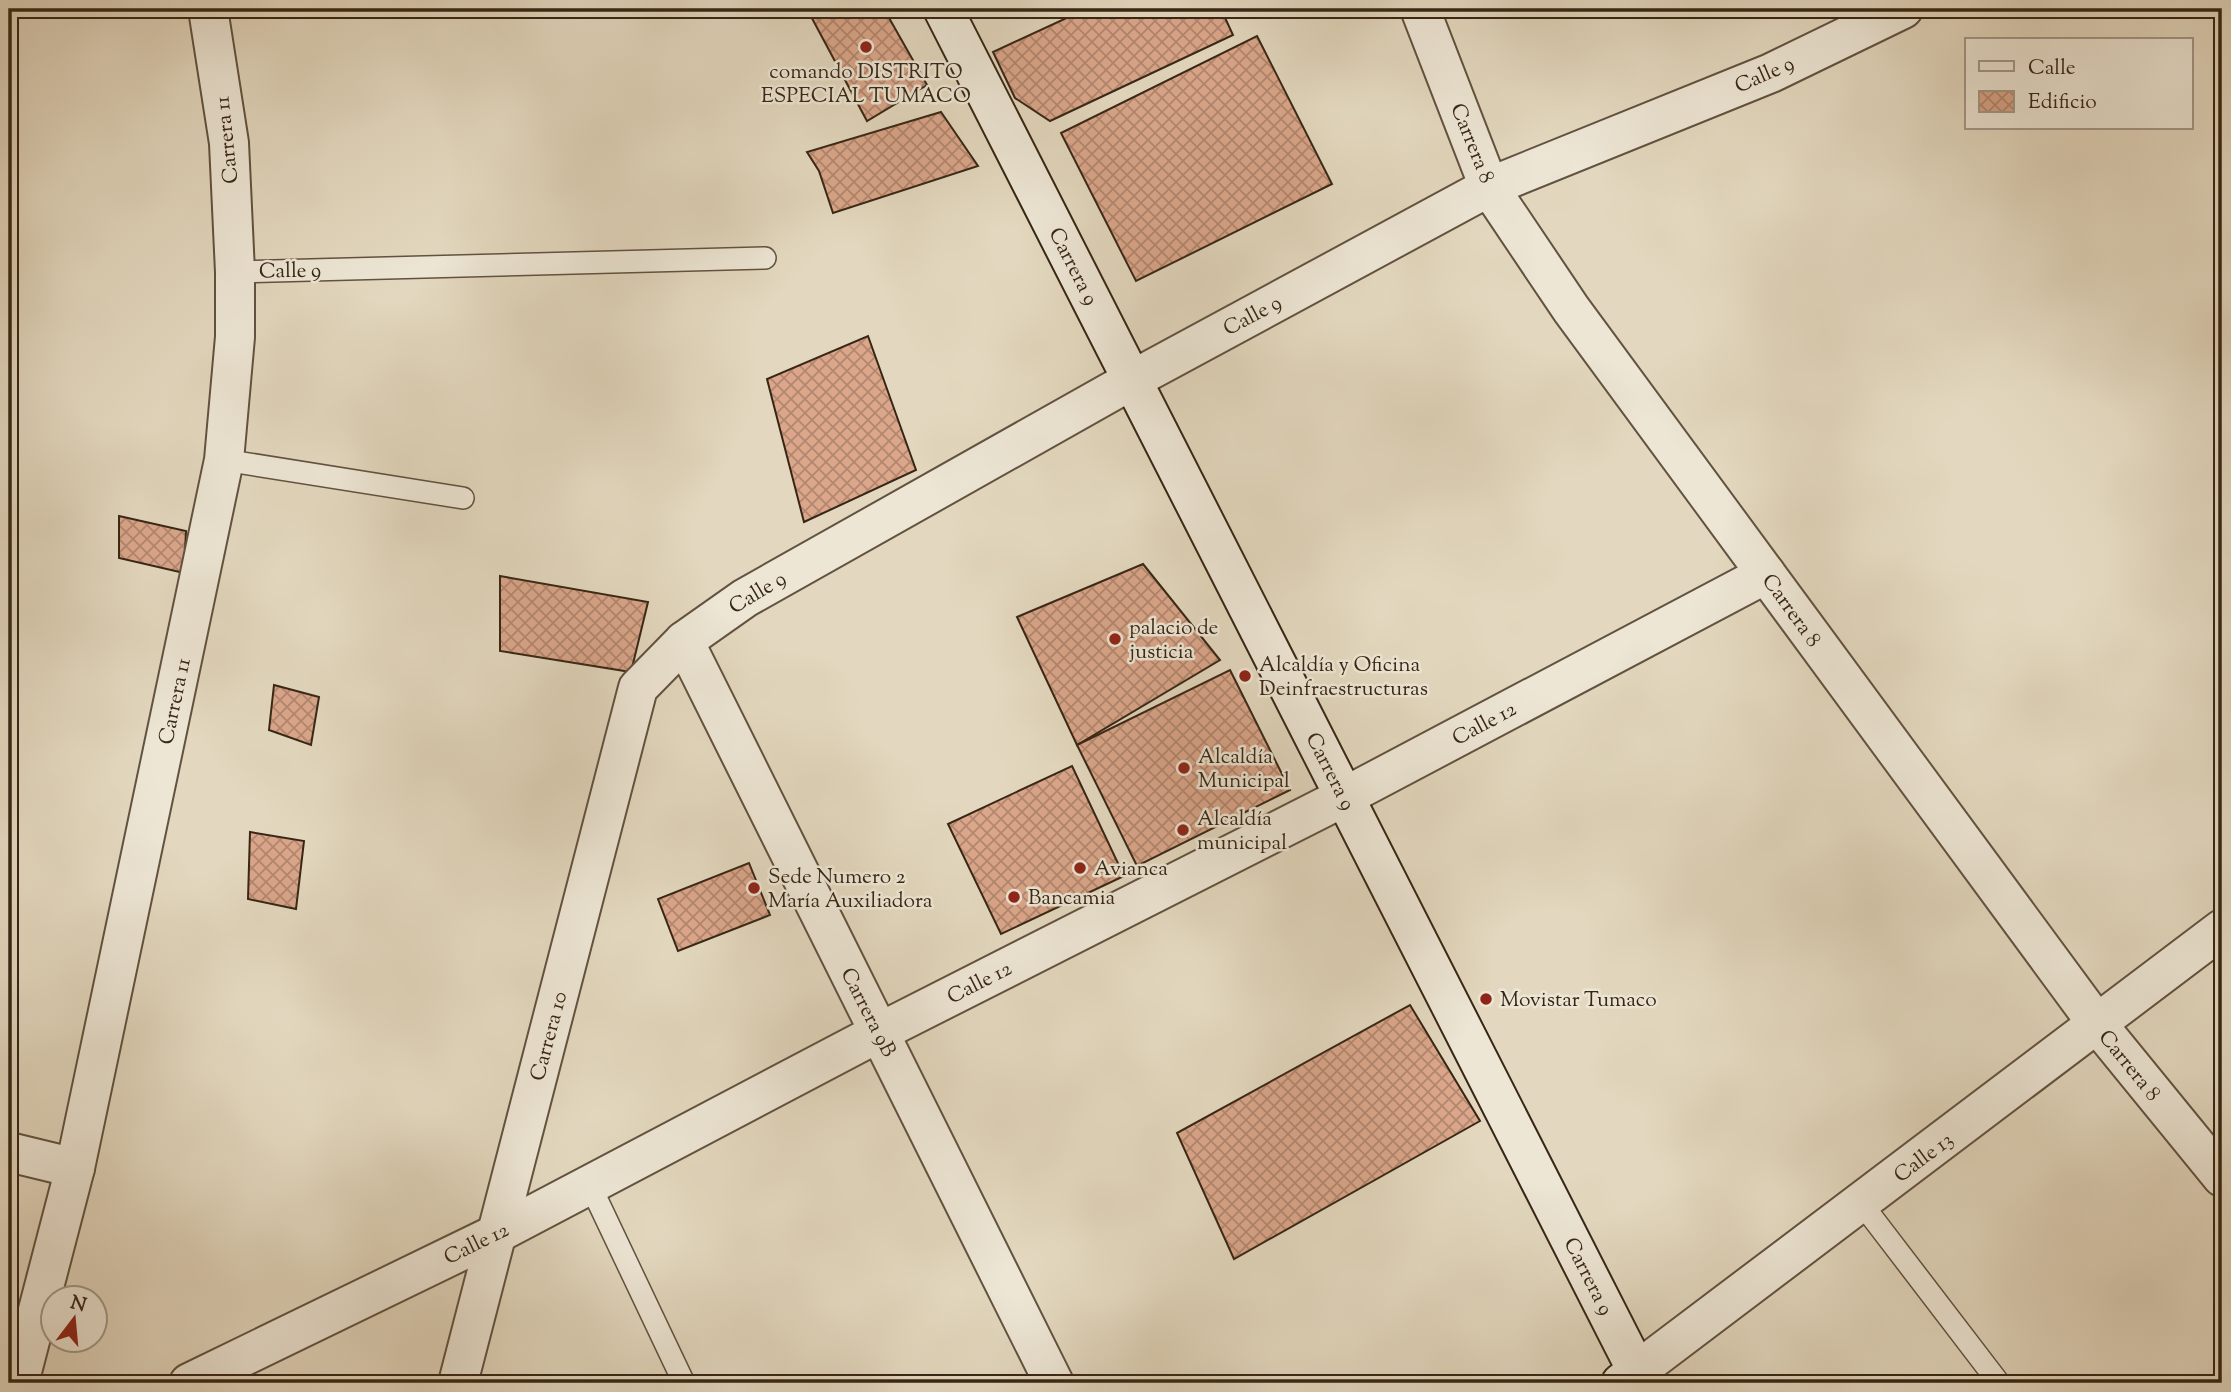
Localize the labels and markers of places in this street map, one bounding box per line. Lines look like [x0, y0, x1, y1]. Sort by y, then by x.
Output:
marker: comando DISTRITO ESPECIAL TUMACO [858, 39, 874, 55]
place label: comando DISTRITO ESPECIAL TUMACO [761, 58, 971, 112]
place label: palacio de justicia [1129, 614, 1218, 668]
marker: palacio de justicia [1107, 631, 1123, 647]
place label: Alcaldía y Oficina Deinfraestructuras [1259, 651, 1428, 705]
marker: Alcaldía y Oficina Deinfraestructuras [1237, 668, 1253, 684]
place label: Alcaldía Municipal [1198, 743, 1290, 797]
marker: Alcaldía Municipal [1176, 760, 1192, 776]
place label: Alcaldía municipal [1197, 805, 1287, 859]
marker: Alcaldía municipal [1175, 822, 1191, 838]
place label: Avianca [1094, 855, 1168, 885]
marker: Avianca [1072, 860, 1088, 876]
place label: Sede Numero 2 María Auxiliadora [768, 863, 933, 917]
marker: Sede Numero 2 María Auxiliadora [746, 880, 762, 896]
place label: Bancamia [1028, 884, 1116, 914]
marker: Bancamia [1006, 889, 1022, 905]
place label: Movistar Tumaco [1500, 986, 1657, 1016]
marker: Movistar Tumaco [1478, 991, 1494, 1007]

